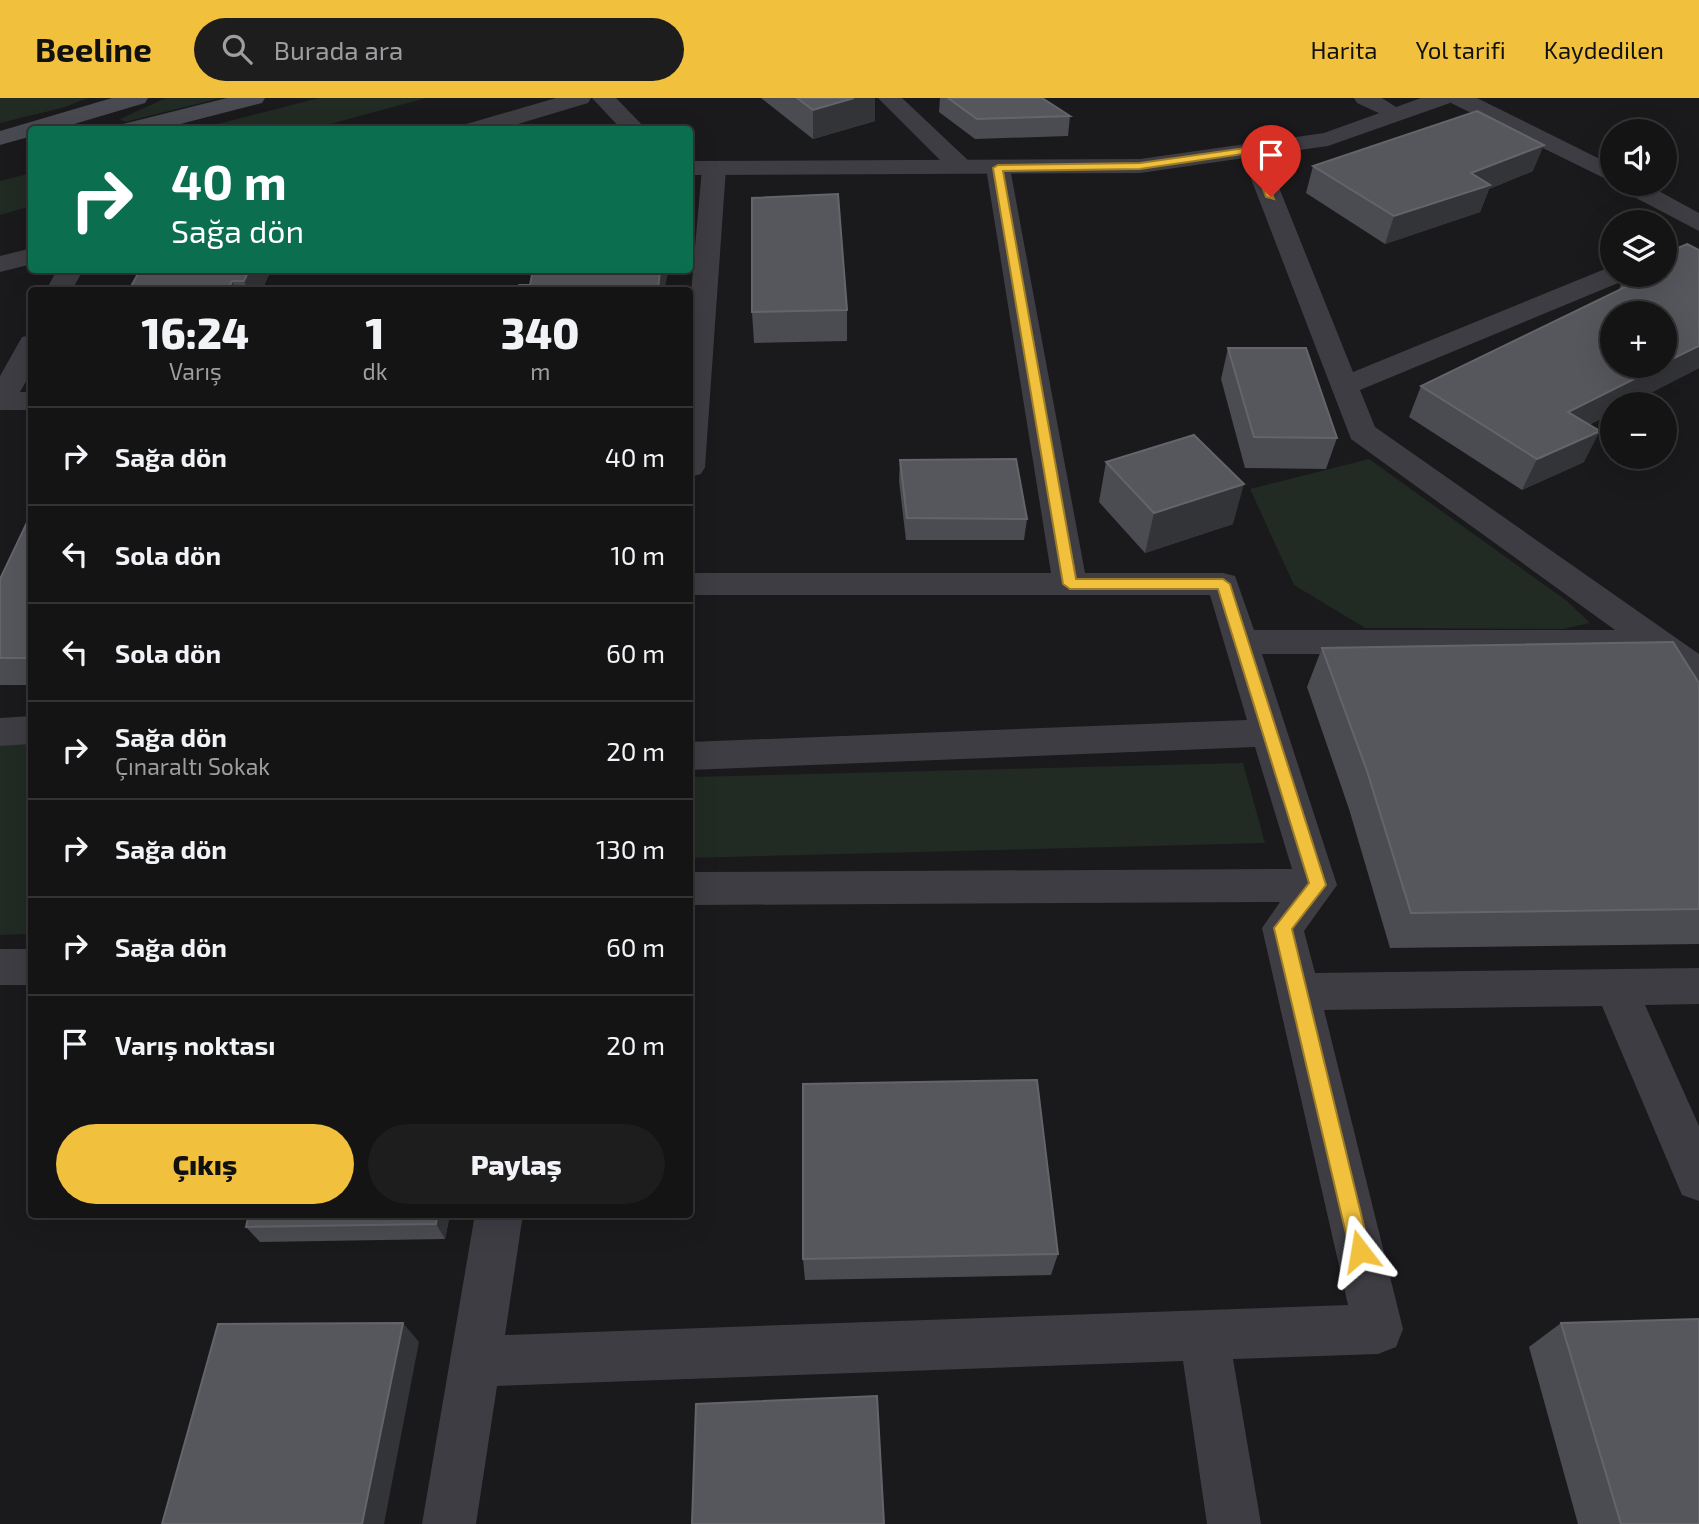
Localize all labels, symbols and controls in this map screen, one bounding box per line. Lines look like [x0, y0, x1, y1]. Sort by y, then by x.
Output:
search box [194, 18, 684, 81]
text: Beeline [35, 29, 152, 69]
icon: search [218, 30, 256, 68]
text: Burada ara [274, 34, 403, 65]
text: Harita [1310, 35, 1378, 64]
text: Yol tarifi [1416, 35, 1506, 64]
text: Kaydedilen [1544, 35, 1664, 64]
map controls [1600, 119, 1677, 469]
button: sound [1600, 119, 1677, 196]
pin [1241, 125, 1301, 197]
icon: arrive [1252, 136, 1290, 174]
text: 40 m [171, 151, 287, 210]
icon: right [56, 154, 147, 245]
button: layers [1600, 210, 1677, 287]
text: Sağa dön [171, 211, 304, 249]
button: + [1600, 301, 1677, 378]
text: 16:24 [142, 307, 249, 357]
text: 1 [366, 307, 384, 357]
text: 340 [501, 307, 579, 357]
text: Varış [169, 357, 222, 385]
text: dk [363, 357, 387, 385]
text: m [530, 357, 550, 385]
button: − [1600, 392, 1677, 469]
icon: right [56, 437, 94, 475]
text: Sağa dön [115, 441, 227, 472]
text: 40 m [605, 441, 665, 472]
icon: left [56, 535, 94, 573]
text: Sola dön [115, 539, 221, 570]
text: 10 m [610, 539, 665, 570]
icon: left [56, 633, 94, 671]
text: Sola dön [115, 637, 221, 668]
text: 60 m [606, 637, 665, 668]
text: Sağa dön [115, 721, 227, 752]
icon: right [56, 731, 94, 769]
text: 20 m [606, 735, 665, 766]
text: Çınaraltı Sokak [115, 752, 270, 780]
icon: right [56, 829, 94, 867]
text: Sağa dön [115, 833, 227, 864]
text: 130 m [596, 833, 665, 864]
icon: right [56, 927, 94, 965]
text: Sağa dön [115, 931, 227, 962]
text: 60 m [606, 931, 665, 962]
icon: arrive [56, 1025, 94, 1063]
text: Varış noktası [115, 1029, 275, 1060]
text: 20 m [606, 1029, 665, 1060]
button: Çıkış [56, 1124, 354, 1204]
button: Paylaş [368, 1124, 665, 1204]
position arrow [1323, 1214, 1397, 1288]

